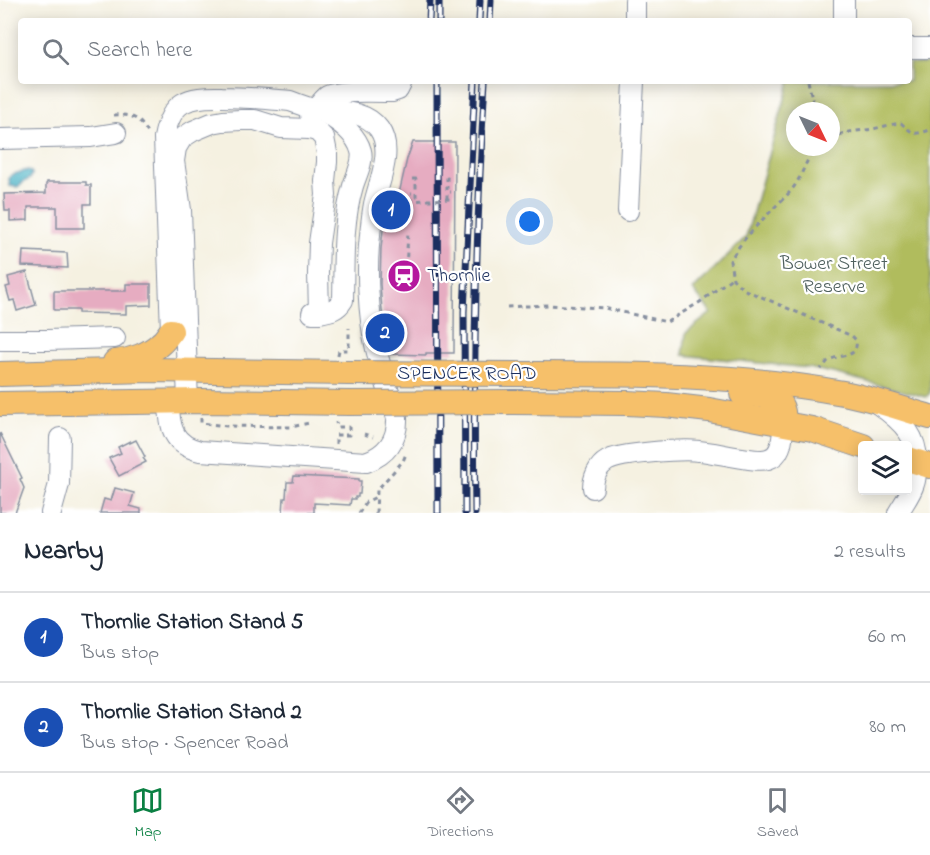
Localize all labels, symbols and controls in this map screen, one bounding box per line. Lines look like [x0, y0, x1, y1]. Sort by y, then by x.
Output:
search box [18, 18, 912, 84]
icon: search [39, 35, 72, 68]
text: Search here [87, 35, 192, 67]
north arrow [786, 102, 840, 156]
pin: 1 [372, 188, 410, 232]
your location [515, 207, 544, 236]
park label: Bower Street Reserve [779, 250, 888, 302]
station icon: Thornlie [386, 258, 422, 294]
place label: Thornlie [427, 262, 490, 291]
pin: 2 [366, 310, 404, 356]
street label: SPENCER ROAD [397, 360, 537, 389]
map controls [858, 441, 912, 495]
button: layers [858, 441, 912, 495]
text: Nearby [24, 533, 103, 571]
text: 2 results [834, 538, 906, 567]
text: Thornlie Station Stand 5 [81, 607, 303, 639]
text: 1 [40, 623, 47, 652]
text: 60 m [868, 623, 906, 652]
text: Bus stop [81, 639, 159, 668]
text: Thornlie Station Stand 2 [81, 697, 302, 729]
text: 2 [39, 713, 48, 742]
text: 80 m [869, 713, 906, 742]
text: Bus stop · Spencer Road [81, 729, 289, 758]
tab: Map [131, 784, 164, 844]
tab: Directions [427, 784, 494, 844]
tab: Saved [757, 784, 799, 844]

